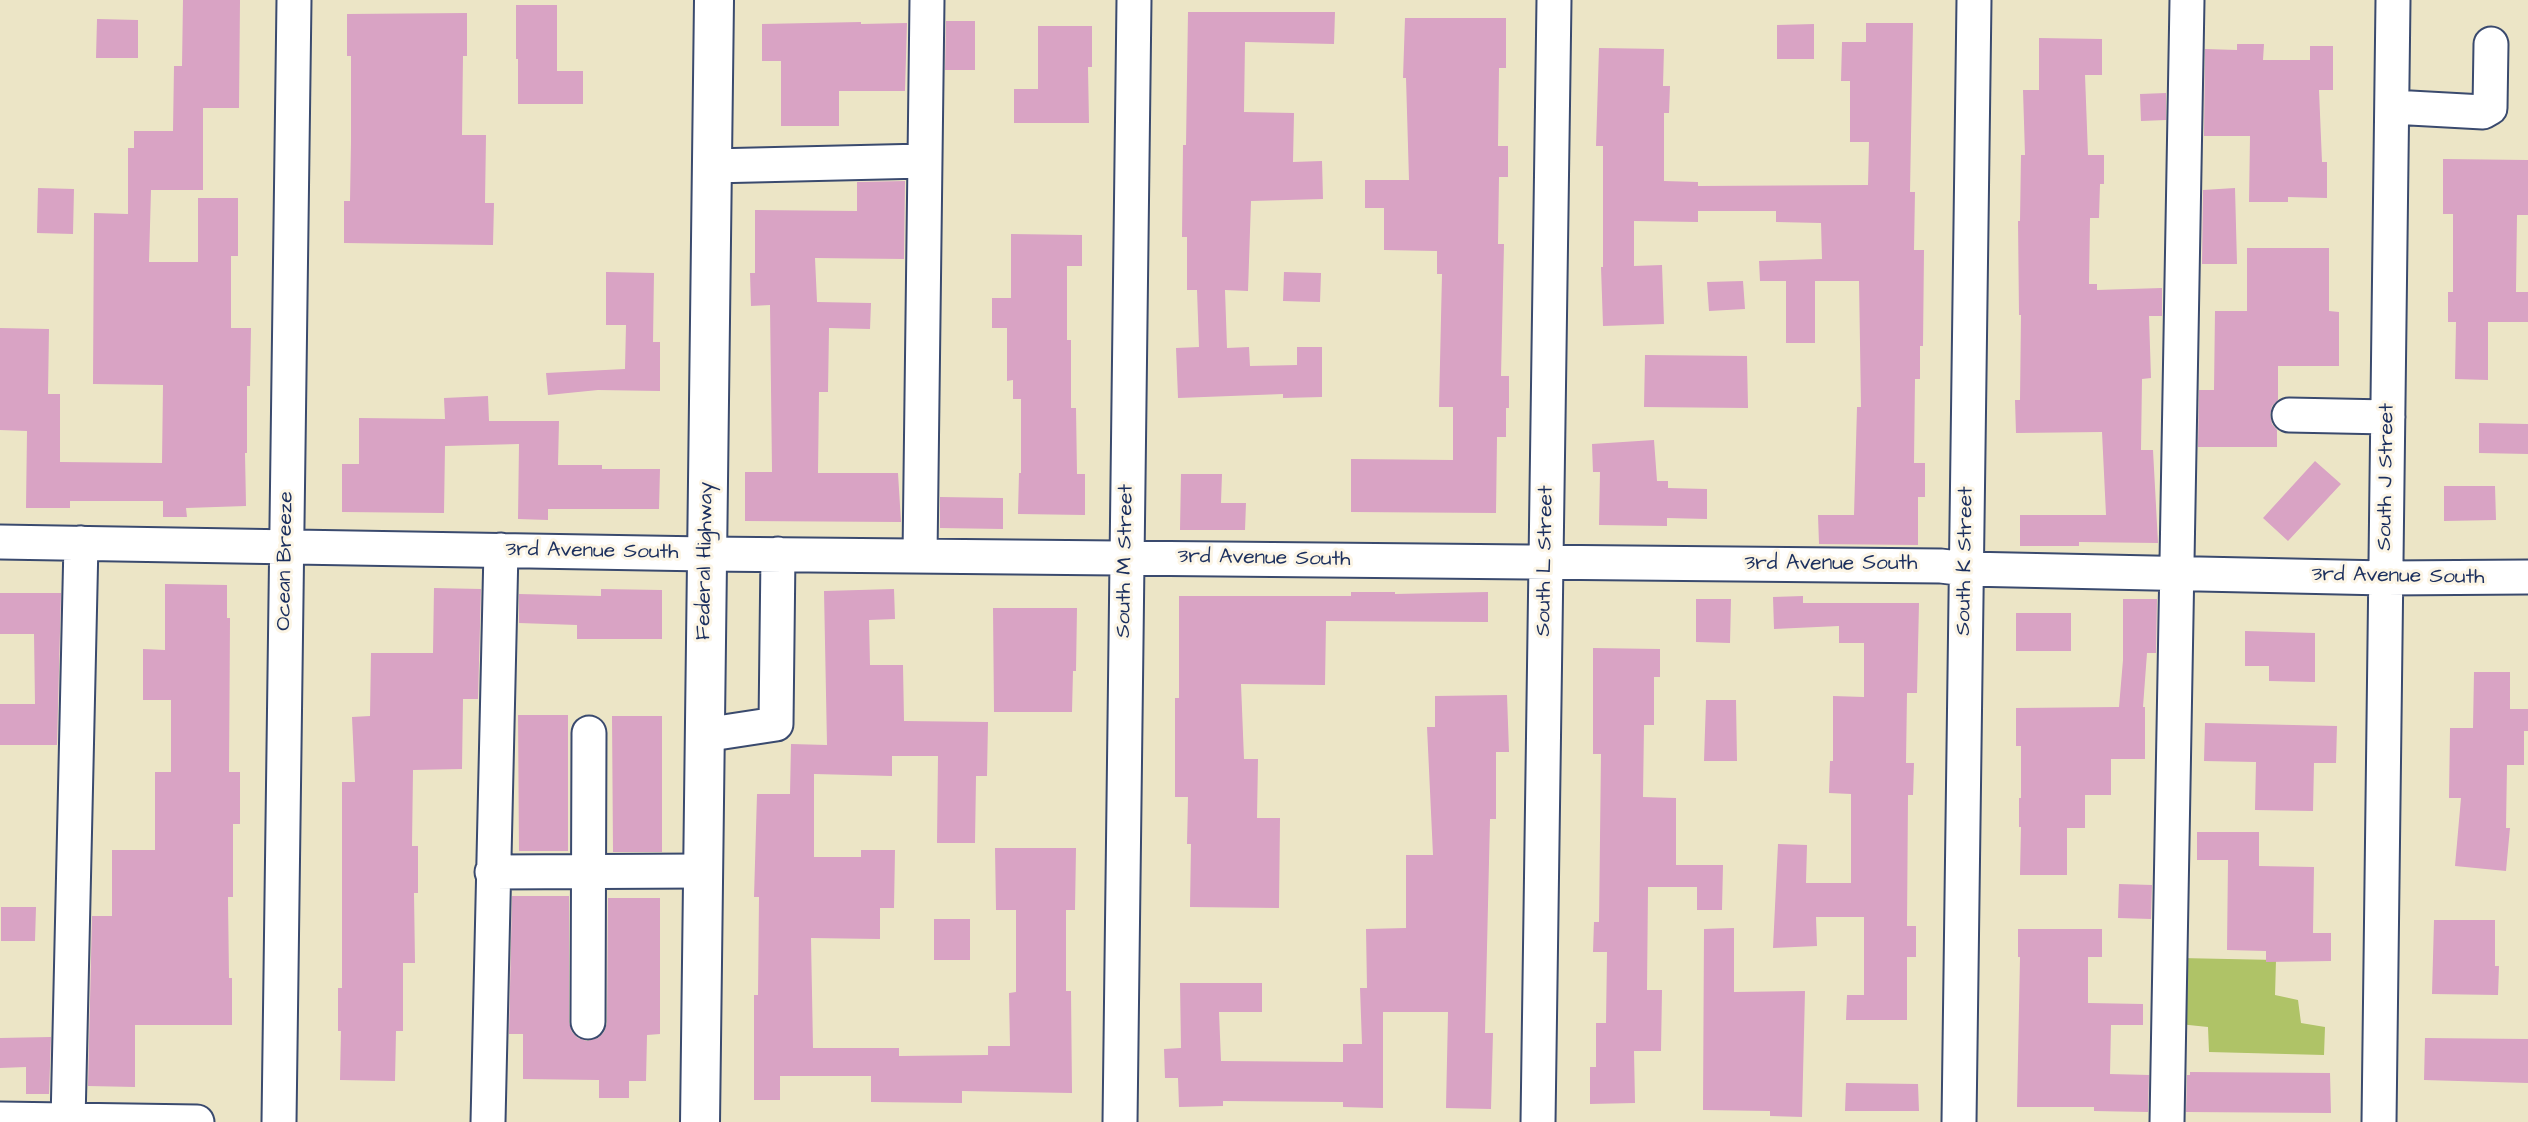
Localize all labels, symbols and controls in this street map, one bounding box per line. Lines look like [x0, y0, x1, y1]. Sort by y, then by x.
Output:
street label: South J Street [2373, 403, 2401, 551]
street label: Federal Highway [692, 482, 720, 640]
street label: South M Street [1112, 484, 1140, 638]
street label: South L Street [1532, 485, 1560, 637]
street label: South K Street [1952, 486, 1980, 636]
street label: Ocean Breeze [272, 491, 300, 631]
street label: 3rd Avenue South [505, 538, 679, 566]
street label: 3rd Avenue South [1177, 545, 1351, 573]
street label: 3rd Avenue South [1745, 552, 1917, 578]
street label: 3rd Avenue South [2311, 563, 2485, 591]

